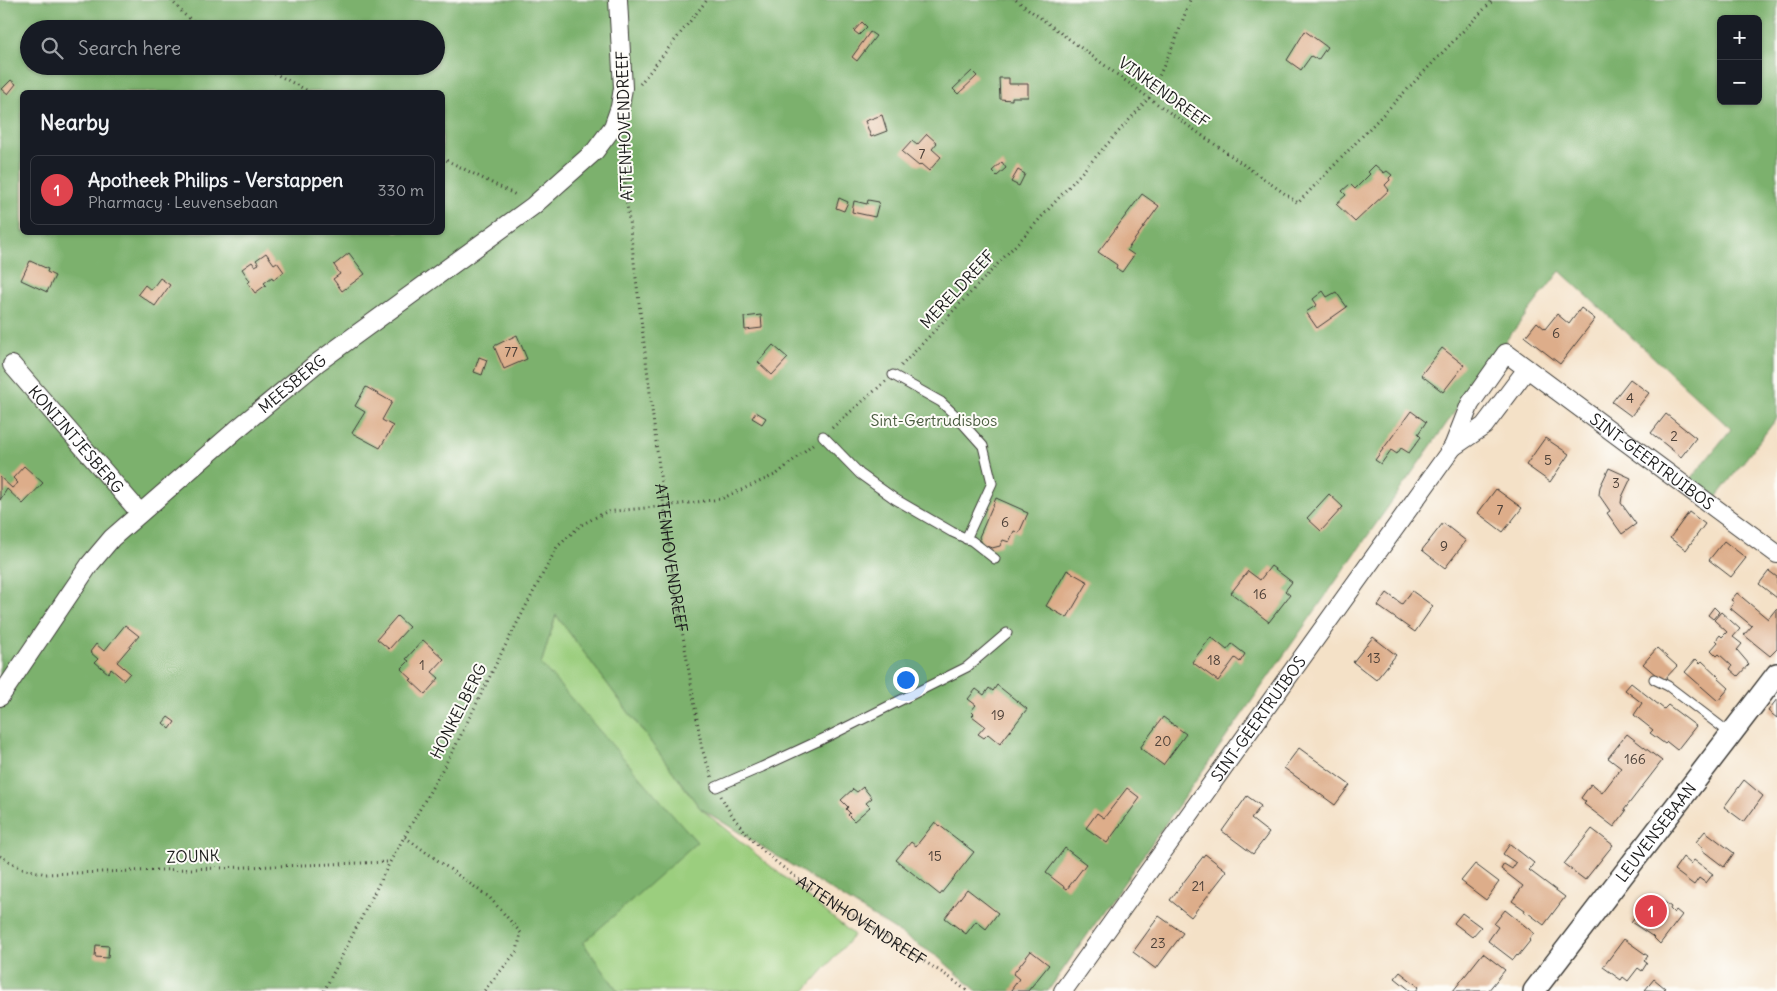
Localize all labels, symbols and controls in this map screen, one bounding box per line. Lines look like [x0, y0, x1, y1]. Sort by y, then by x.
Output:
map controls [1717, 15, 1762, 105]
button: + [1717, 15, 1762, 60]
search box [20, 20, 445, 75]
icon: search [38, 34, 66, 62]
text: Search here [78, 36, 181, 60]
street label: ATTENHOVENDREEF [611, 51, 637, 201]
street label: VINKENDREEF [1115, 52, 1213, 132]
button: − [1717, 60, 1762, 105]
text: Nearby [40, 109, 110, 136]
house number: 7 [919, 145, 926, 163]
text: Apotheek Philips - Verstappen [88, 168, 343, 192]
text: 1 [54, 180, 60, 200]
text: 330 m [377, 180, 424, 200]
text: Pharmacy · Leuvensebaan [88, 192, 278, 212]
street label: MERELDREEF [916, 246, 998, 332]
house number: 6 [1552, 324, 1560, 342]
house number: 77 [504, 343, 518, 361]
street label: MEESBERG [254, 350, 330, 417]
street label: KONIJNTJESBERG [24, 381, 128, 497]
house number: 4 [1626, 389, 1634, 407]
street label: SINT-GEERTRUIBOS [1586, 409, 1718, 514]
park label: Sint-Gertrudisbos [871, 410, 997, 430]
house number: 2 [1670, 427, 1678, 445]
house number: 5 [1544, 451, 1552, 469]
house number: 3 [1612, 474, 1620, 492]
street label: ATTENHOVENDREEF [651, 482, 692, 634]
house number: 7 [1497, 501, 1504, 519]
house number: 6 [1001, 513, 1009, 531]
house number: 9 [1440, 537, 1448, 555]
house number: 16 [1253, 585, 1267, 603]
house number: 13 [1367, 649, 1381, 667]
house number: 18 [1207, 651, 1221, 669]
street label: SINT-GEERTRUIBOS [1206, 652, 1310, 785]
house number: 1 [419, 656, 425, 674]
street label: HONKELBERG [425, 660, 491, 762]
your location [893, 667, 919, 693]
house number: 19 [991, 706, 1005, 724]
house number: 20 [1155, 732, 1171, 750]
house number: 166 [1624, 750, 1646, 768]
street label: LEUVENSEBAAN [1611, 779, 1700, 886]
street label: ZOUNK [166, 845, 220, 867]
house number: 15 [928, 847, 942, 865]
street label: ATTENHOVENDREEF [793, 871, 930, 970]
house number: 21 [1191, 877, 1205, 895]
pin: 1 [1635, 892, 1667, 930]
house number: 23 [1150, 934, 1166, 952]

